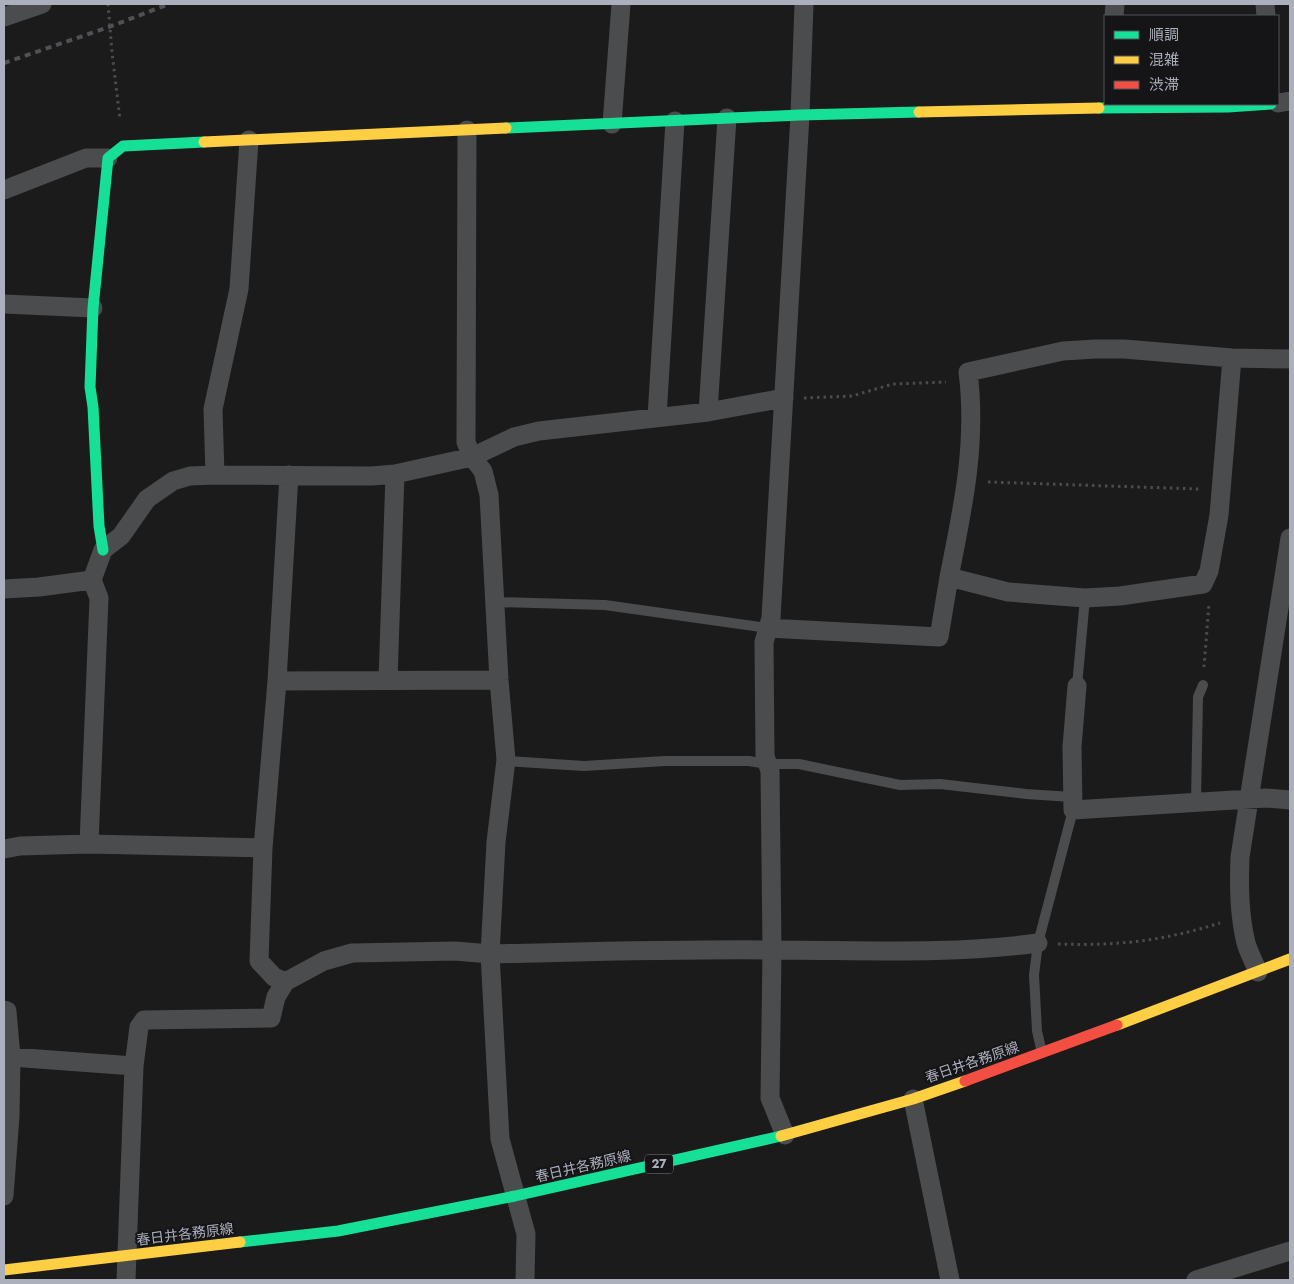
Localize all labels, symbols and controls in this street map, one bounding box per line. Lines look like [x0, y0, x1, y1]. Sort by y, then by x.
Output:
legend [1104, 15, 1279, 105]
text: 順調 [1149, 24, 1179, 46]
text: 混雑 [1149, 49, 1179, 71]
text: 渋滞 [1149, 74, 1179, 96]
street label: 春日井各務原線 [922, 1037, 1022, 1087]
street label: 春日井各務原線 [533, 1145, 633, 1187]
road number: 27 [645, 1154, 673, 1174]
street label: 春日井各務原線 [135, 1218, 235, 1250]

